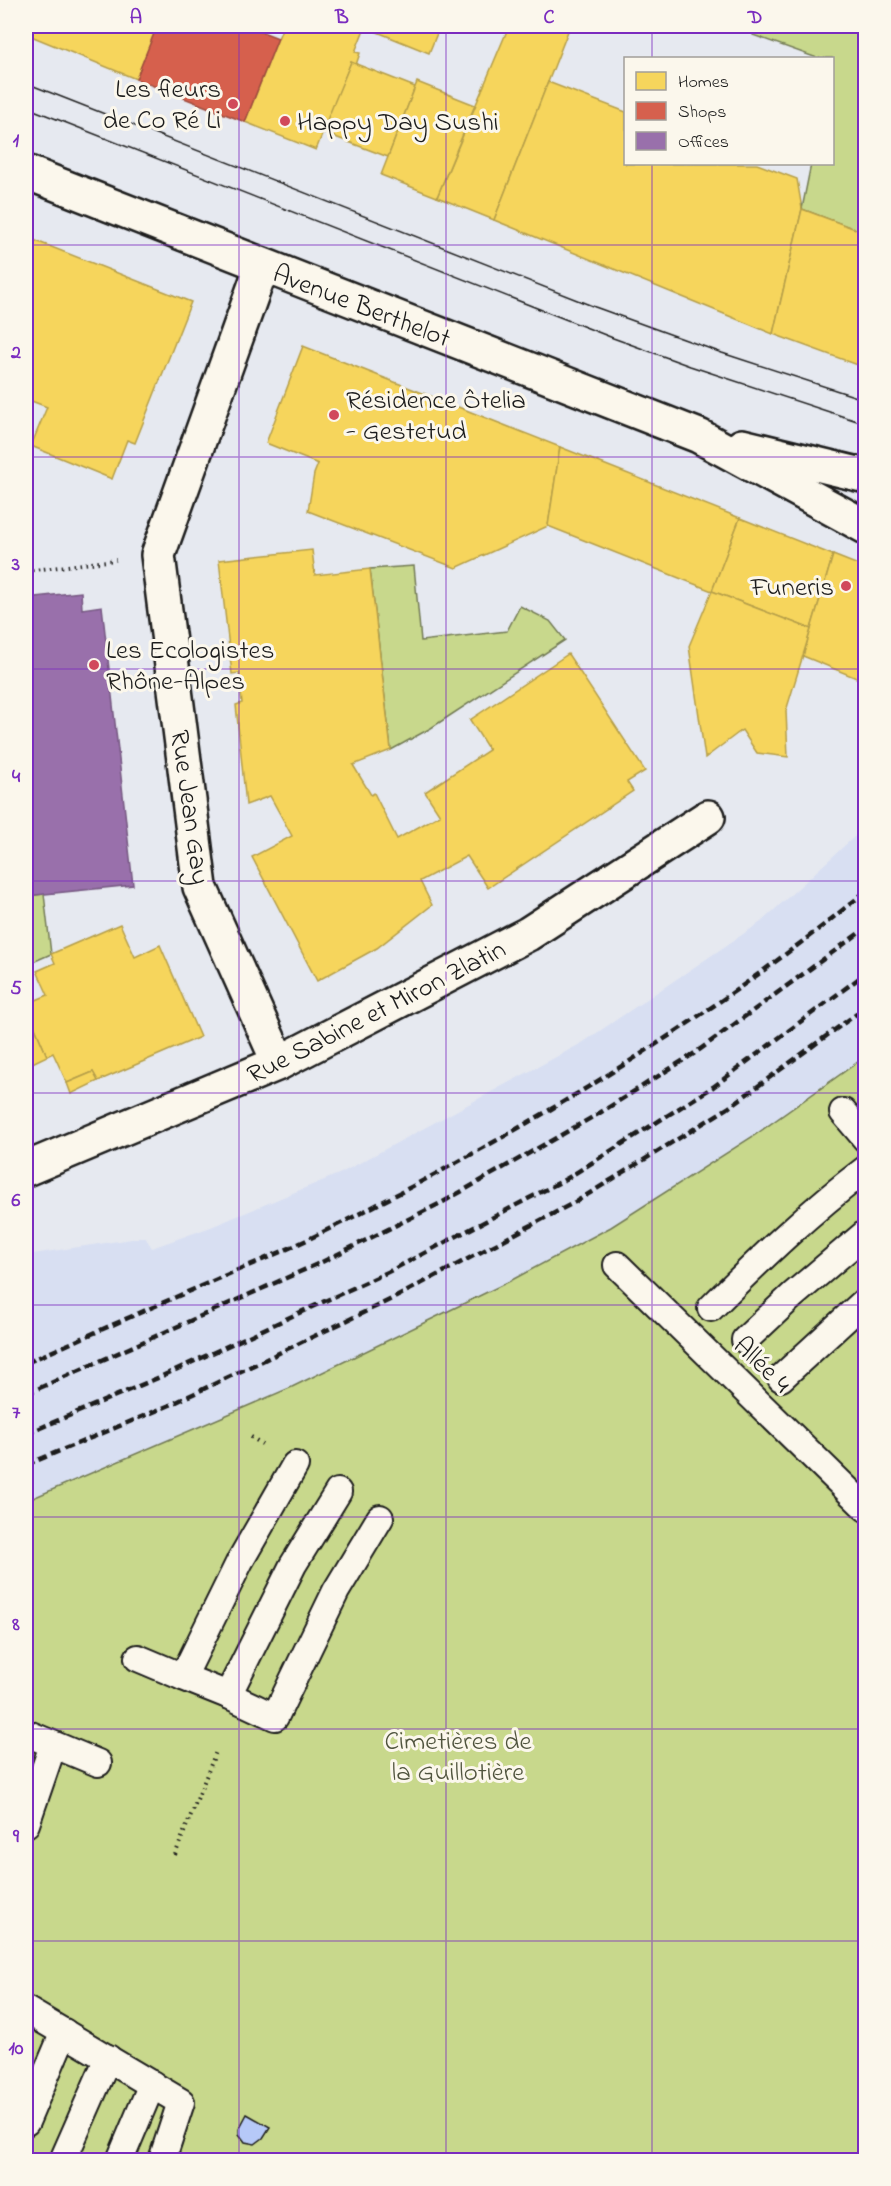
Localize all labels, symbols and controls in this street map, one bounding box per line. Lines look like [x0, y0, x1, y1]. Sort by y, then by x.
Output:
text: A [130, 4, 142, 33]
text: B [334, 4, 349, 33]
text: C [544, 4, 555, 33]
text: D [747, 4, 762, 33]
legend [624, 57, 834, 165]
text: Homes [678, 70, 729, 96]
place label: Les fleurs de Co Ré Li [103, 71, 221, 141]
marker: Les fleurs de Co Ré Li [226, 97, 240, 111]
text: Shops [678, 100, 726, 126]
place label: Happy Day Sushi [297, 104, 499, 143]
marker: Happy Day Sushi [278, 114, 292, 128]
text: 1 [13, 127, 20, 156]
text: Offices [678, 130, 729, 156]
street label: Avenue Berthelot [266, 255, 456, 359]
text: 2 [10, 339, 21, 368]
place label: Résidence Ôtelia - Gestetud [346, 382, 526, 452]
marker: Résidence Ôtelia - Gestetud [327, 408, 341, 422]
text: 3 [11, 551, 20, 580]
place label: Funeris [750, 569, 834, 608]
marker: Funeris [839, 579, 853, 593]
place label: Les Ecologistes Rhône-Alpes [106, 632, 274, 702]
marker: Les Ecologistes Rhône-Alpes [87, 658, 101, 672]
street label: Rue Jean Gay [158, 728, 219, 887]
text: 4 [12, 763, 21, 792]
street label: Rue Sabine et Miron Zlatin [241, 931, 513, 1095]
text: 5 [10, 975, 22, 1004]
text: 6 [12, 1187, 21, 1216]
street label: Allée 4 [723, 1328, 799, 1403]
text: 7 [12, 1399, 21, 1428]
text: 8 [11, 1611, 20, 1640]
park label: Cimetières de la Guillotière [385, 1723, 532, 1793]
text: 9 [12, 1823, 20, 1852]
text: 10 [9, 2035, 24, 2064]

